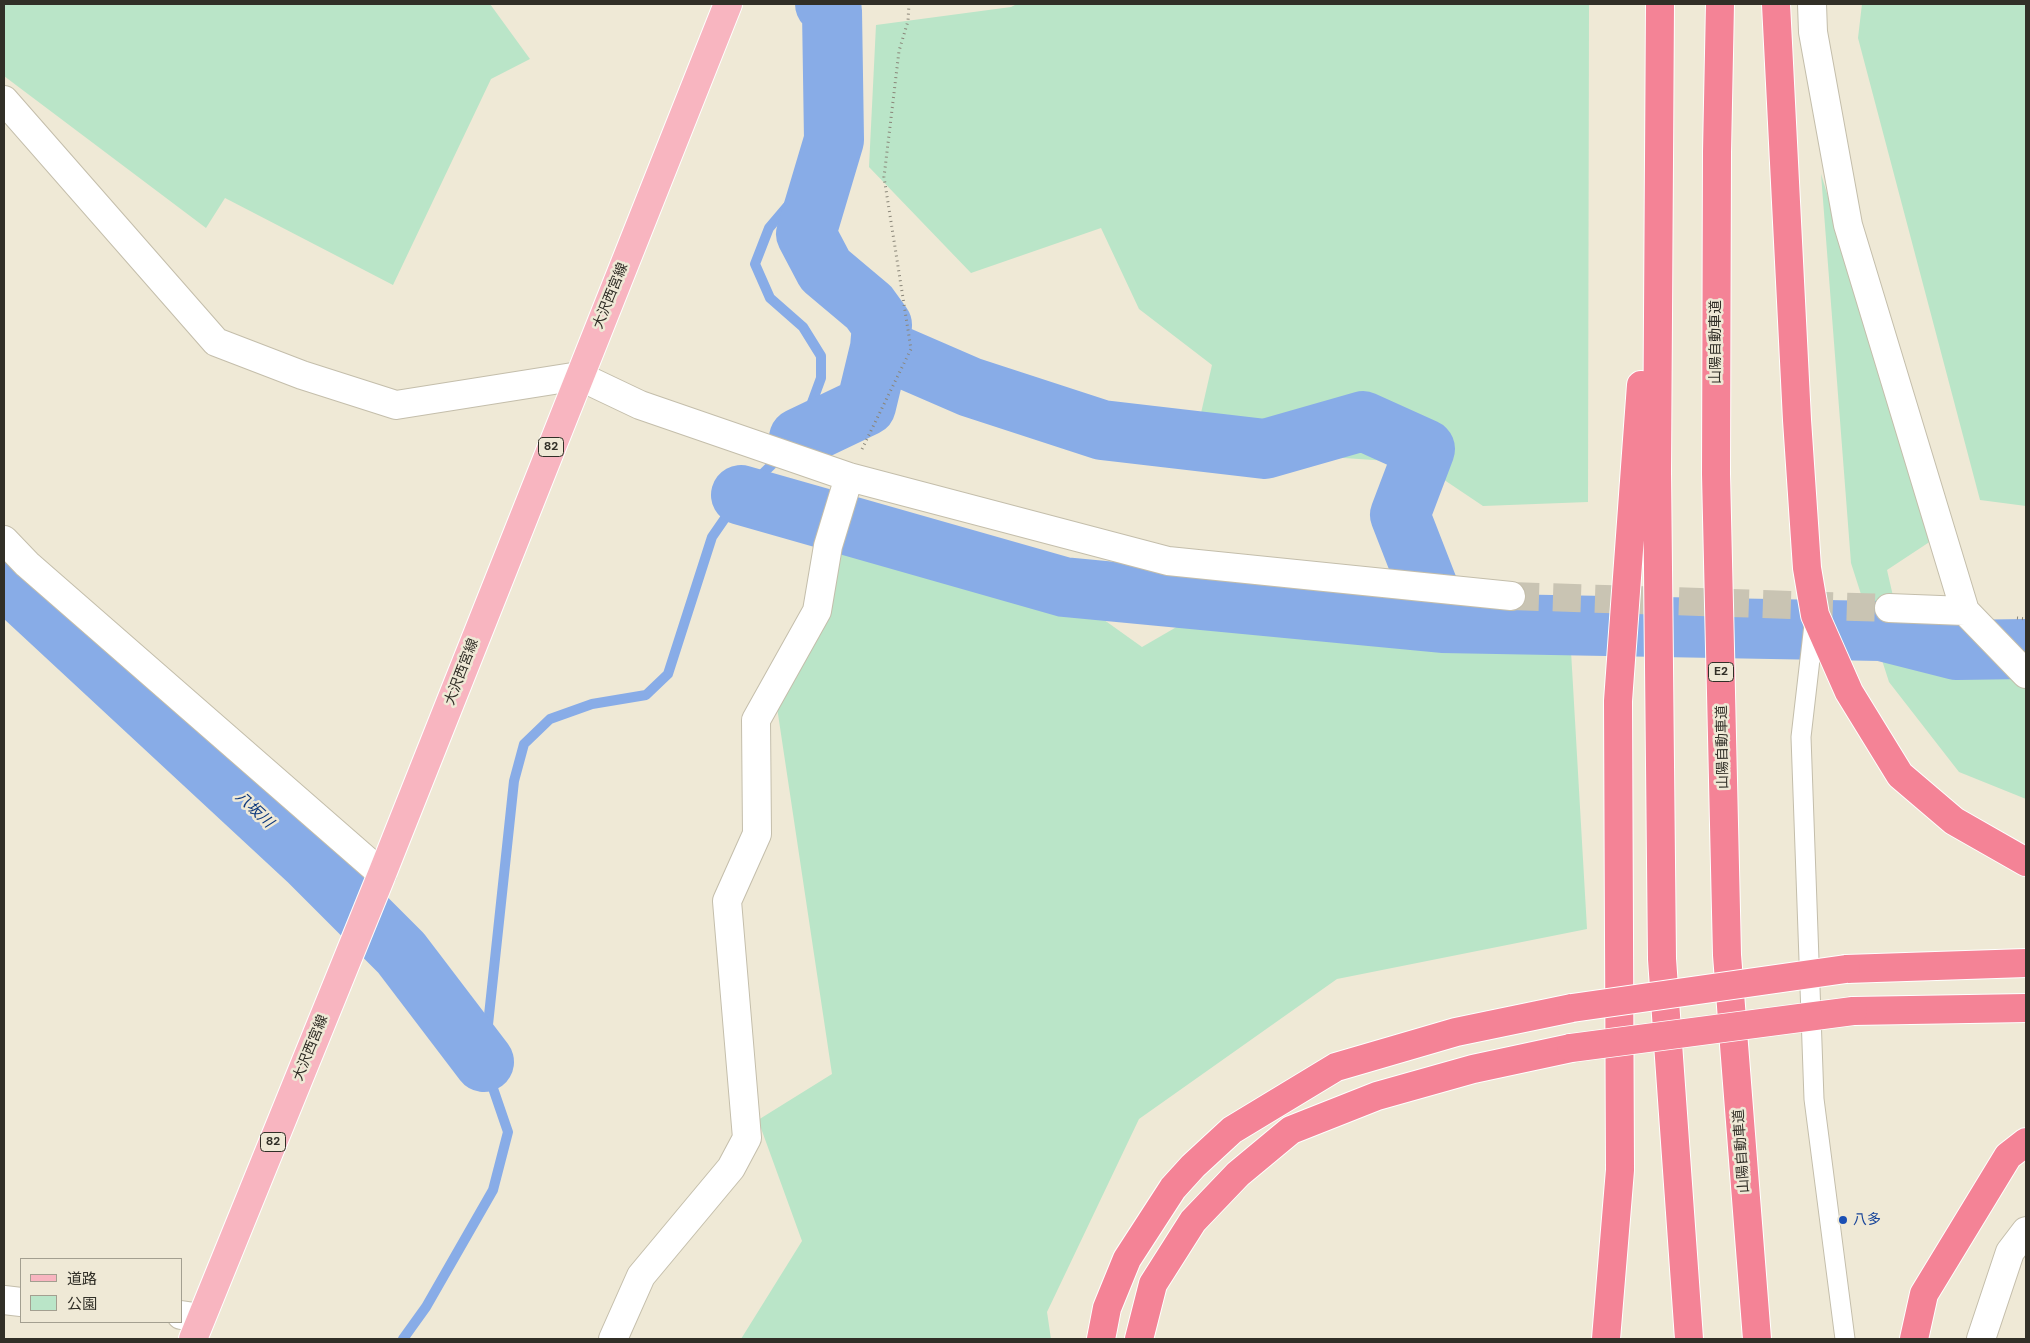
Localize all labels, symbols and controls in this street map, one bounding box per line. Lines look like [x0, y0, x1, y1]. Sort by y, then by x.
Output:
street label: 大沢西宮線 [590, 260, 632, 332]
street label: 山陽自動車道 [1708, 300, 1724, 384]
road number: 82 [538, 438, 564, 457]
street label: 大沢西宮線 [442, 636, 482, 708]
road number: E2 [1708, 662, 1734, 682]
street label: 山陽自動車道 [1714, 705, 1732, 789]
water label: 八坂川 [231, 788, 277, 832]
street label: 大沢西宮線 [290, 1012, 332, 1084]
street label: 山陽自動車道 [1731, 1109, 1753, 1193]
road number: 82 [260, 1132, 286, 1152]
place label: 八多 [1853, 1212, 1881, 1228]
marker: 八多 [1837, 1214, 1849, 1226]
legend [20, 1258, 182, 1323]
text: 道路 [67, 1269, 97, 1289]
text: 公園 [67, 1294, 97, 1314]

